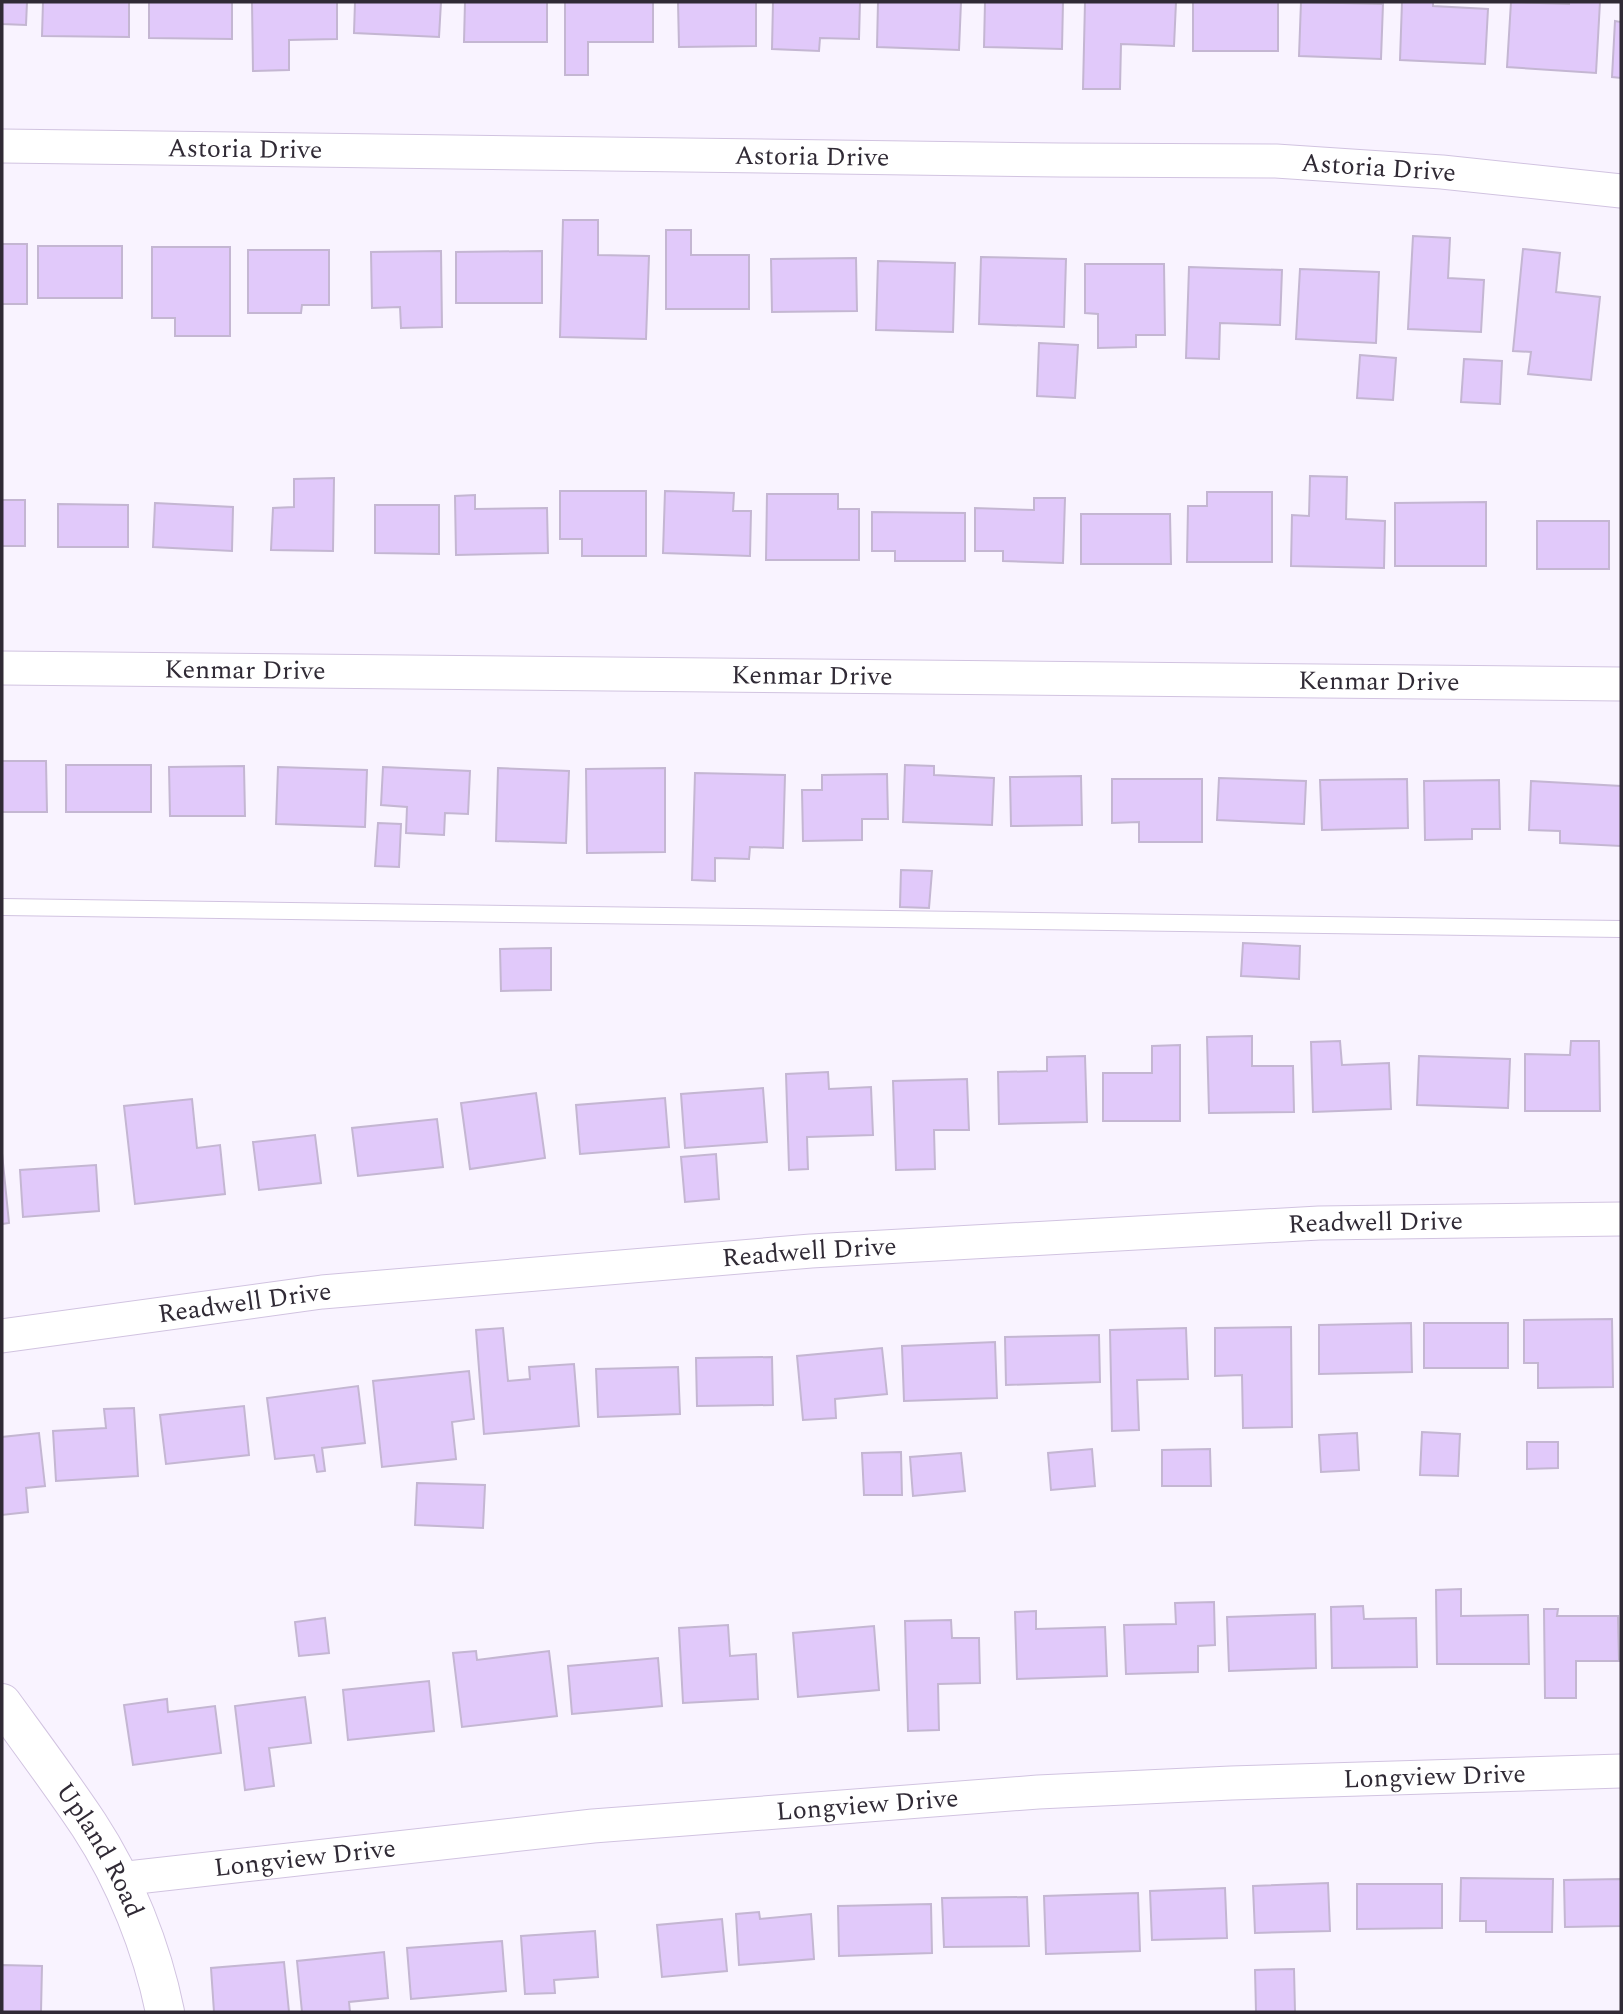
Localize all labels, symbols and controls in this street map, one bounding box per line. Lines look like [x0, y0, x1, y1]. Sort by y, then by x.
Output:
street label: Astoria Drive [167, 128, 323, 170]
street label: Astoria Drive [734, 136, 890, 178]
street label: Astoria Drive [1300, 143, 1458, 193]
street label: Kenmar Drive [164, 650, 326, 691]
street label: Kenmar Drive [731, 655, 893, 697]
street label: Kenmar Drive [1298, 661, 1460, 702]
street label: Readwell Drive [1287, 1201, 1463, 1245]
street label: Readwell Drive [720, 1226, 898, 1278]
street label: Readwell Drive [155, 1271, 333, 1334]
street label: Longview Drive [1343, 1754, 1526, 1800]
street label: Upland Road [45, 1774, 154, 1924]
street label: Longview Drive [775, 1778, 960, 1832]
street label: Longview Drive [212, 1828, 398, 1888]

